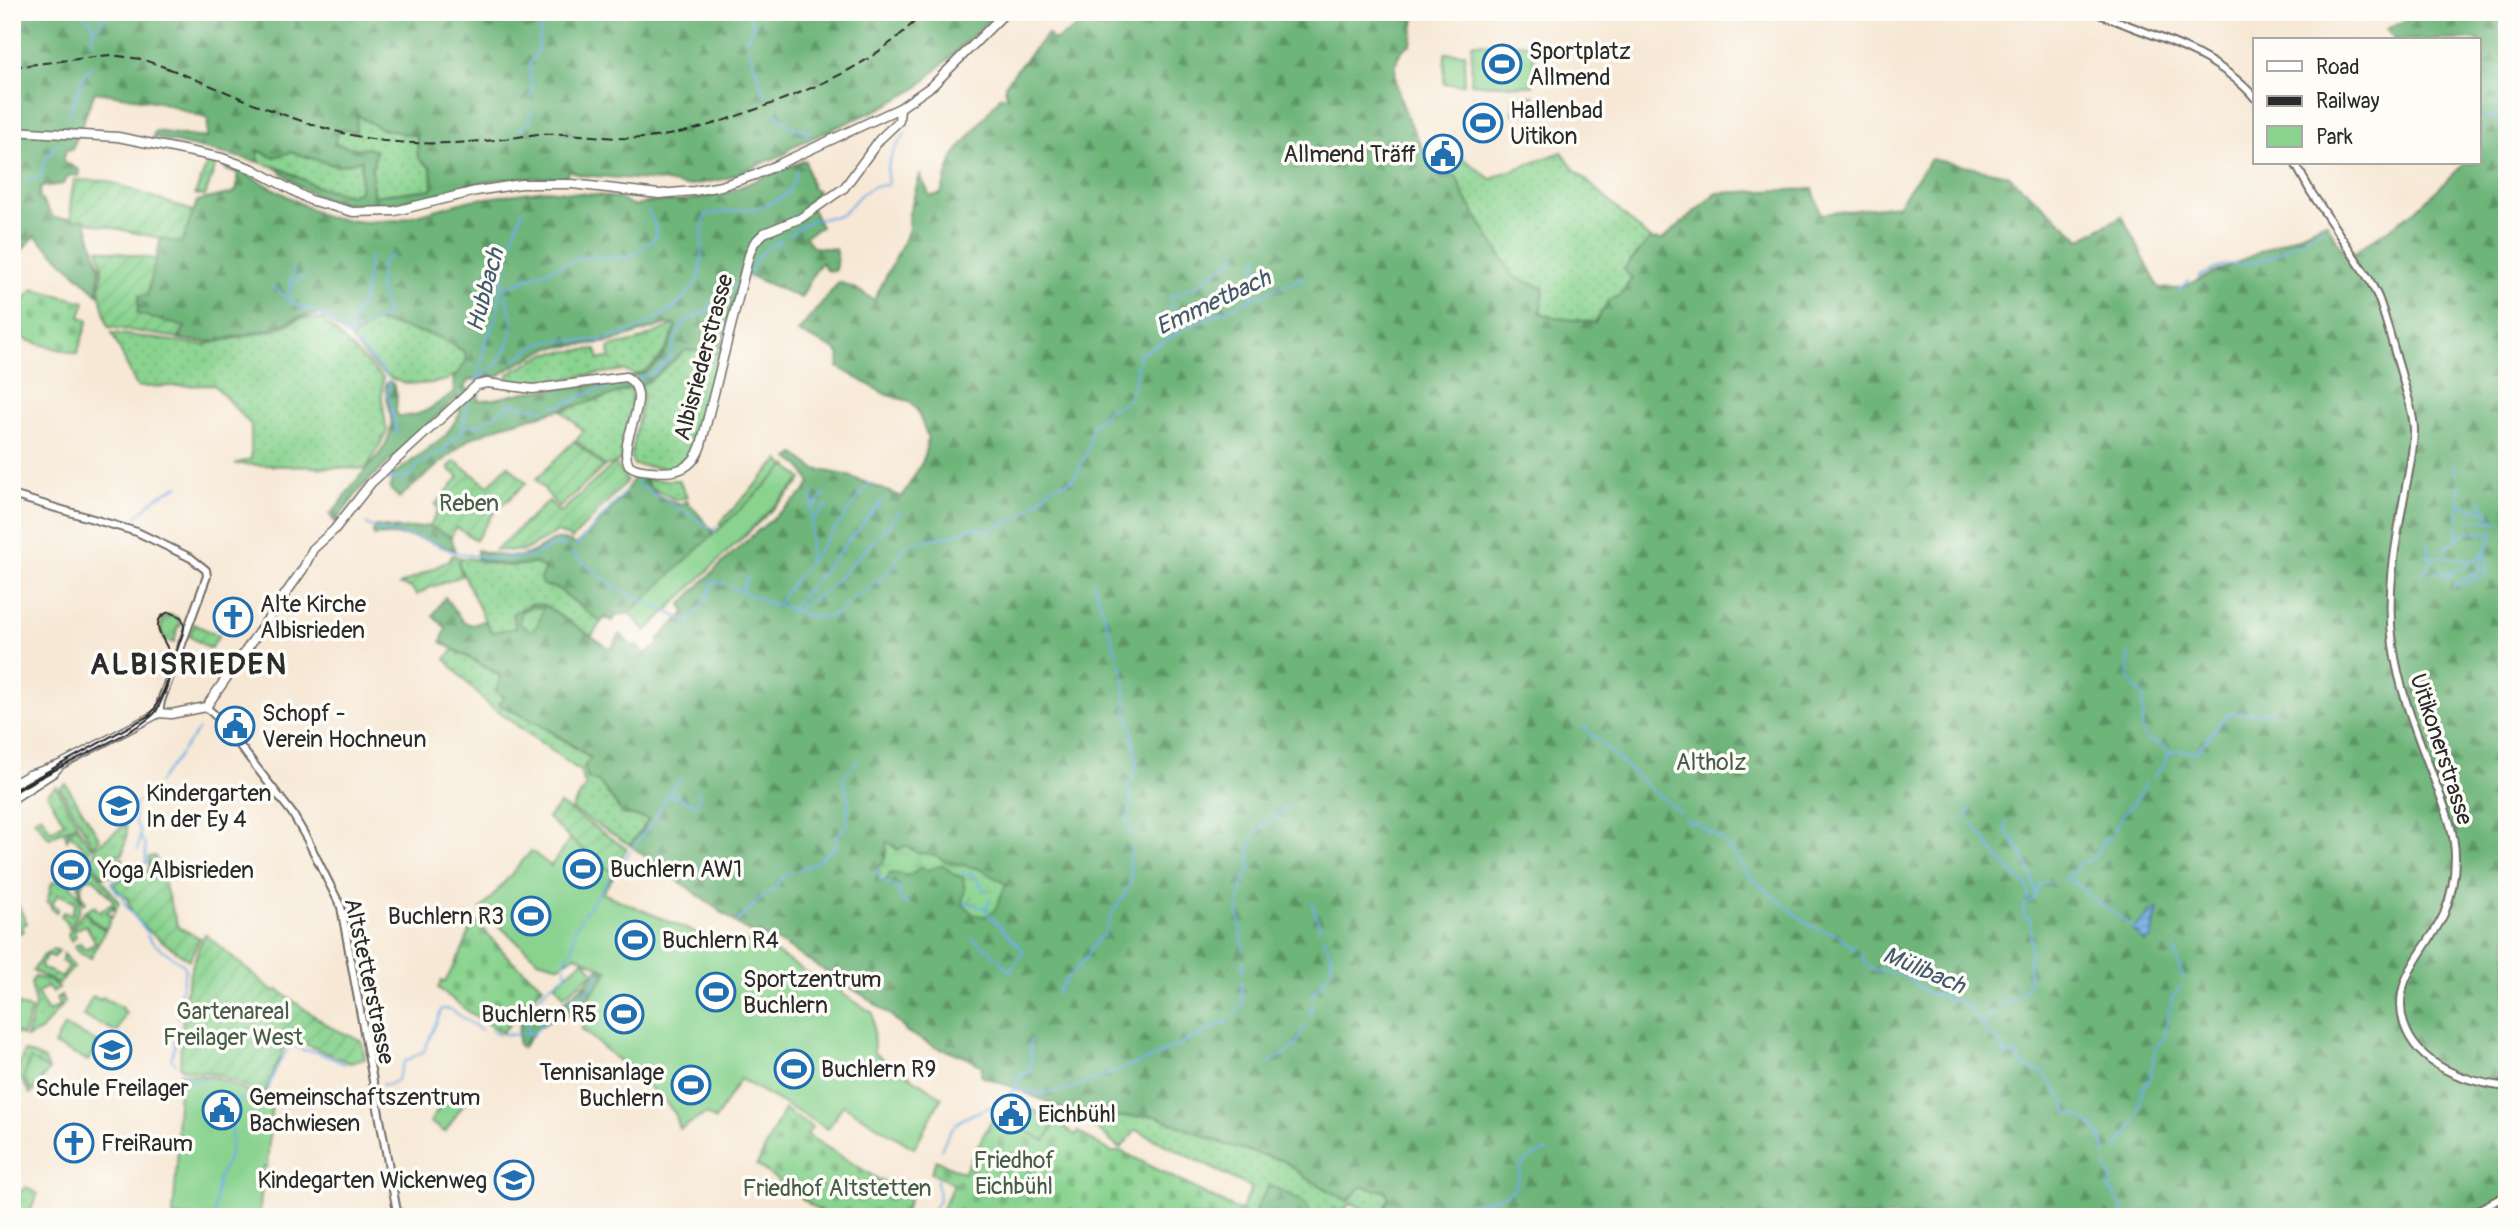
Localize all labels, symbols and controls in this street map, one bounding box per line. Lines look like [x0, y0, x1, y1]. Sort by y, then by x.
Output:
place label: Sportplatz Allmend [1529, 37, 1631, 92]
legend [2253, 38, 2480, 164]
sports icon: Sportplatz Allmend [1481, 43, 1523, 85]
text: Road [2316, 54, 2360, 81]
text: Railway [2316, 88, 2380, 115]
place label: Hallenbad Uitikon [1510, 96, 1603, 151]
sports icon: Hallenbad Uitikon [1462, 102, 1504, 144]
text: Park [2316, 124, 2353, 151]
public building icon: Allmend Träff [1422, 133, 1464, 175]
place label: Allmend Träff [1283, 140, 1416, 169]
water label: Hubbach [460, 243, 511, 335]
water label: Emmetbach [1151, 263, 1277, 342]
street label: Albisriederstrasse [667, 270, 740, 444]
park label: Reben [439, 489, 499, 518]
place label: Alte Kirche Albisrieden [260, 590, 367, 645]
church icon: Alte Kirche Albisrieden [212, 596, 254, 638]
district label: ALBISRIEDEN [90, 646, 288, 683]
street label: Uitikonerstrasse [2403, 670, 2480, 829]
place label: Schopf - Verein Hochneun [262, 699, 426, 754]
public building icon: Schopf - Verein Hochneun [214, 705, 256, 747]
park label: Altholz [1676, 748, 1746, 777]
place label: Kindergarten In der Ey 4 [146, 779, 271, 834]
school or university icon: Kindergarten In der Ey 4 [98, 785, 140, 827]
sports icon: Buchlern AW1 [562, 848, 604, 890]
sports icon: Yoga Albisrieden [50, 849, 92, 891]
place label: Buchlern AW1 [610, 855, 742, 884]
place label: Yoga Albisrieden [97, 856, 254, 885]
street label: Altstetterstrasse [338, 895, 401, 1067]
sports icon: Buchlern R3 [510, 895, 552, 937]
place label: Buchlern R3 [388, 902, 504, 931]
sports icon: Buchlern R4 [614, 919, 656, 961]
place label: Buchlern R4 [662, 926, 779, 955]
water label: Mülibach [1879, 940, 1971, 1001]
place label: Sportzentrum Buchlern [743, 965, 882, 1020]
sports icon: Sportzentrum Buchlern [695, 971, 737, 1013]
sports icon: Buchlern R5 [603, 993, 645, 1035]
park label: Gartenareal Freilager West [163, 997, 304, 1052]
place label: Buchlern R5 [481, 1000, 597, 1029]
school or university icon: Schule Freilager [91, 1029, 133, 1071]
sports icon: Buchlern R9 [773, 1048, 815, 1090]
place label: Buchlern R9 [821, 1055, 936, 1084]
place label: Tennisanlage Buchlern [539, 1058, 665, 1113]
sports icon: Tennisanlage Buchlern [670, 1064, 712, 1106]
place label: Schule Freilager [35, 1074, 189, 1103]
place label: Gemeinschaftszentrum Bachwiesen [249, 1083, 480, 1138]
public building icon: Gemeinschaftszentrum Bachwiesen [201, 1089, 243, 1131]
public building icon: Eichbühl [990, 1093, 1032, 1135]
place label: Eichbühl [1038, 1100, 1116, 1129]
church icon: FreiRaum [53, 1122, 95, 1164]
place label: FreiRaum [101, 1129, 193, 1158]
park label: Friedhof Eichbühl [973, 1146, 1055, 1201]
school or university icon: Kindegarten Wickenweg [493, 1159, 535, 1201]
place label: Kindegarten Wickenweg [257, 1166, 487, 1195]
park label: Friedhof Altstetten [742, 1174, 932, 1203]

